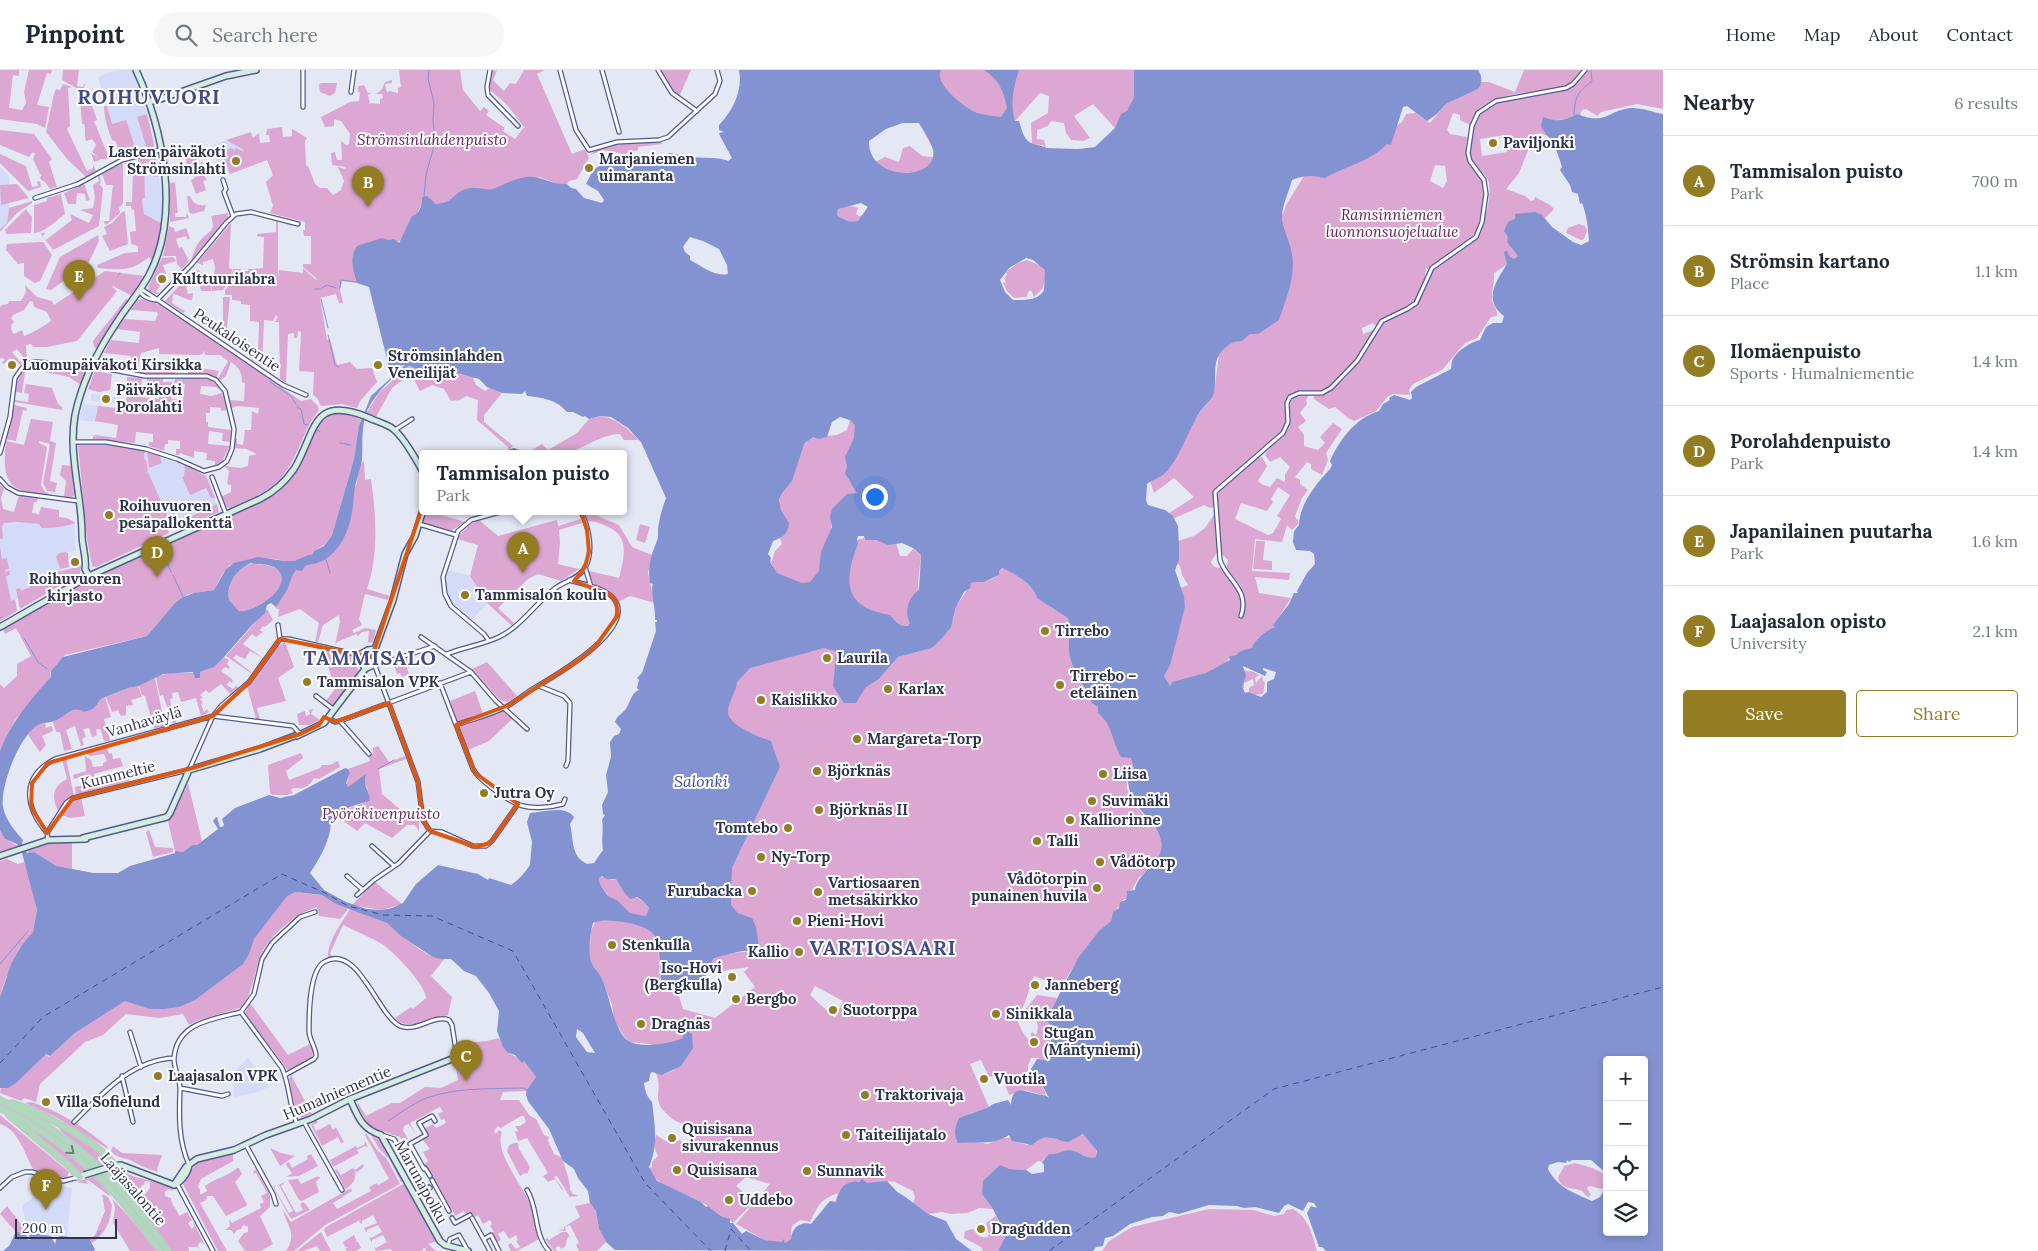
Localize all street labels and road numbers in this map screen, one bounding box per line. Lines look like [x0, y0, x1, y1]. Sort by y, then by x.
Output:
street label: Peukaloisentie [190, 303, 284, 376]
street label: Vanhaväylä [103, 702, 184, 742]
street label: Kummeltie [79, 756, 157, 793]
street label: Humalniementie [280, 1061, 394, 1124]
street label: Marunapolku [391, 1137, 452, 1227]
street label: Laajasalontie [96, 1148, 170, 1229]

